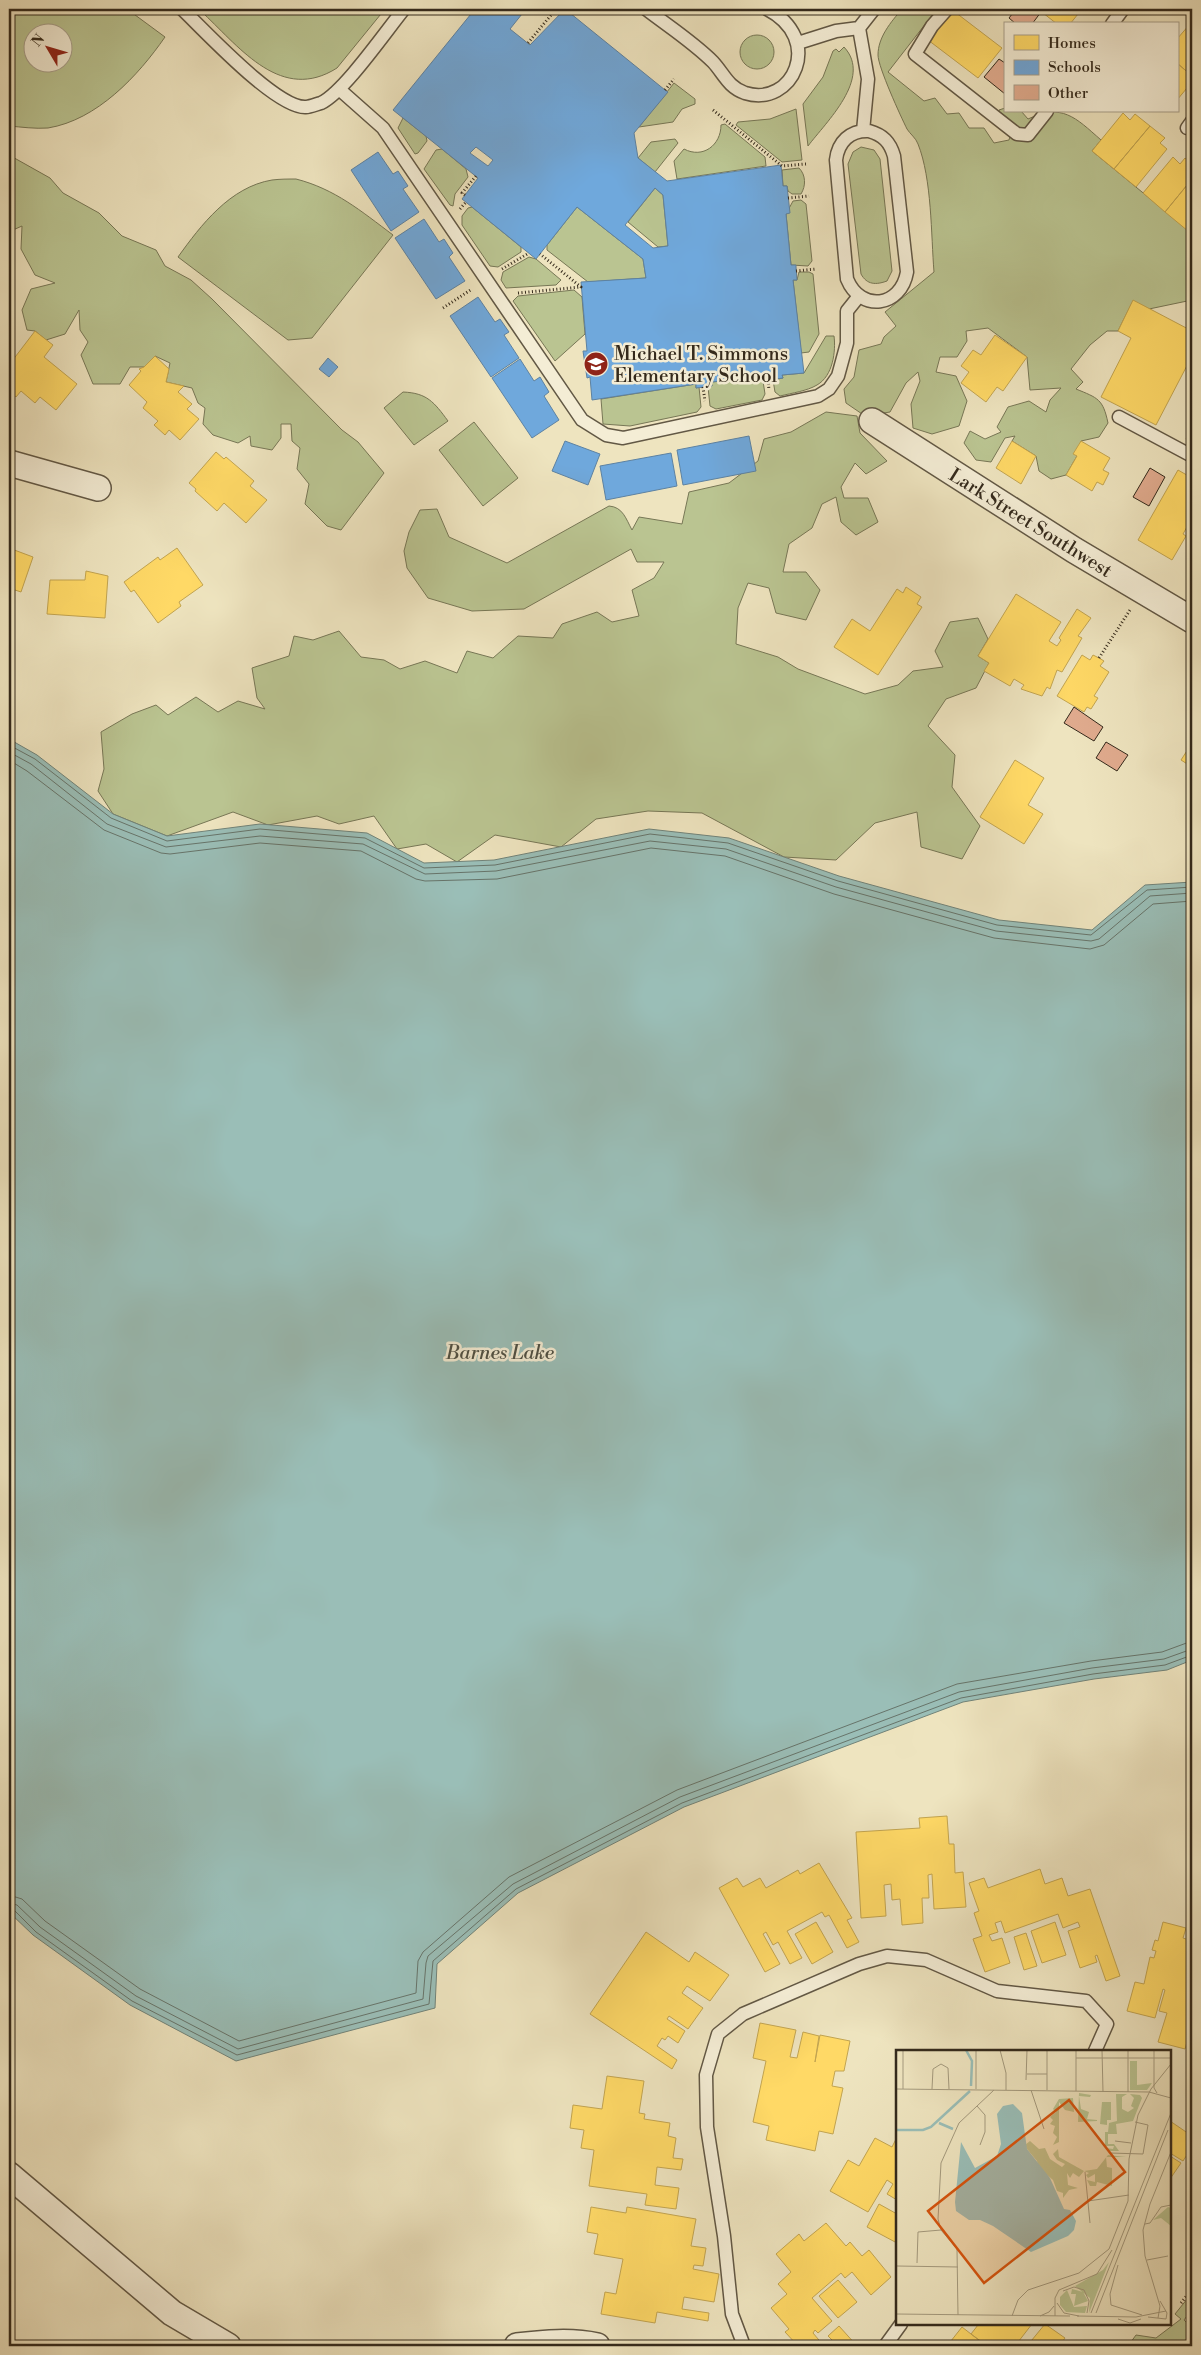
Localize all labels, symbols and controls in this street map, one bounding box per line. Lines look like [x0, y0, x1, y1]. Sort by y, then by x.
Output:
north arrow [22, 22, 72, 72]
legend [1004, 22, 1178, 112]
text: N [28, 31, 49, 51]
text: Homes [1048, 34, 1096, 53]
text: Schools [1048, 58, 1101, 77]
text: Other [1048, 84, 1089, 103]
place label: Michael T. Simmons Elementary School [614, 342, 788, 388]
school or university icon: Michael T. Simmons Elementary School [583, 351, 609, 377]
street label: Lark Street Southwest [944, 463, 1117, 583]
water label: Barnes Lake [445, 1341, 555, 1366]
inset map [896, 2050, 1171, 2325]

